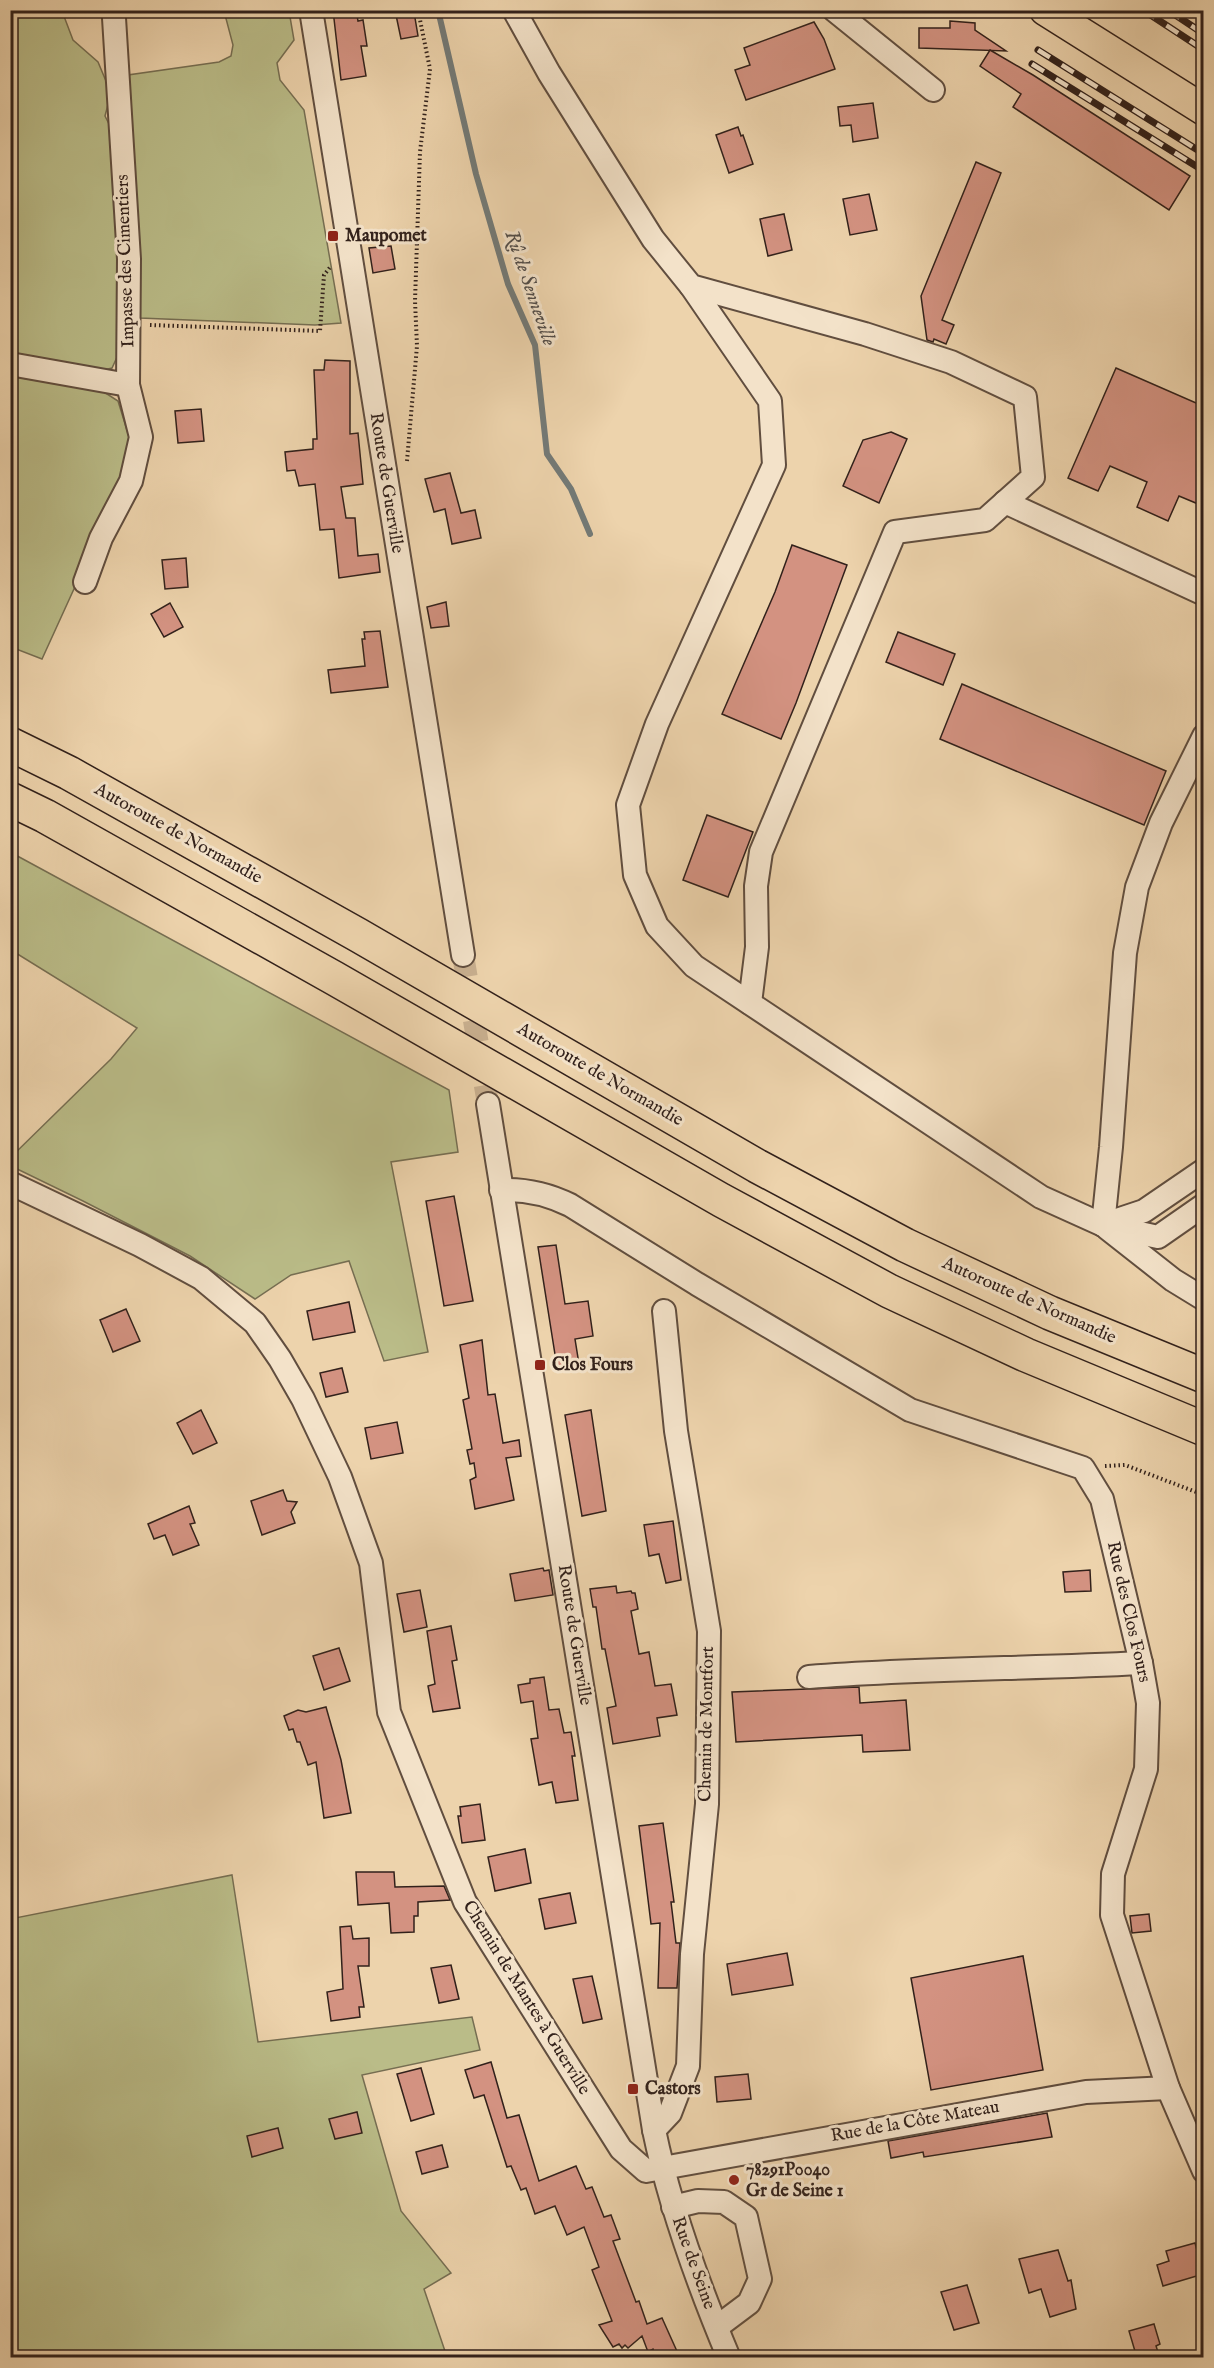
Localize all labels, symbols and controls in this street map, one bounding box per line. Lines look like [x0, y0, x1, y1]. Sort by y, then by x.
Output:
street label: Impasse des Cimentiers [111, 174, 141, 348]
place label: Maupomet [345, 225, 428, 248]
water label: Rû de Senneville [499, 227, 562, 349]
marker: Maupomet [326, 229, 340, 243]
street label: Route de Guerville [364, 411, 408, 555]
street label: Autoroute de Normandie [89, 778, 266, 890]
street label: Autoroute de Normandie [512, 1017, 687, 1132]
street label: Autoroute de Normandie [937, 1252, 1120, 1350]
place label: Clos Fours [552, 1354, 633, 1377]
marker: Clos Fours [533, 1358, 547, 1372]
street label: Rue des Clos Fours [1101, 1539, 1155, 1685]
street label: Route de Guerville [552, 1563, 596, 1707]
street label: Chemin de Montfort [694, 1646, 720, 1802]
street label: Chemin de Mantes à Guerville [457, 1897, 595, 2099]
place label: Castors [645, 2078, 701, 2101]
marker: Castors [626, 2082, 640, 2096]
street label: Rue de la Côte Mateau [829, 2096, 1001, 2148]
place label: 78291P0040 Gr de Seine 1 [746, 2159, 844, 2203]
marker: 78291P0040 Gr de Seine 1 [727, 2173, 741, 2187]
street label: Rue de Seine [666, 2213, 720, 2313]

